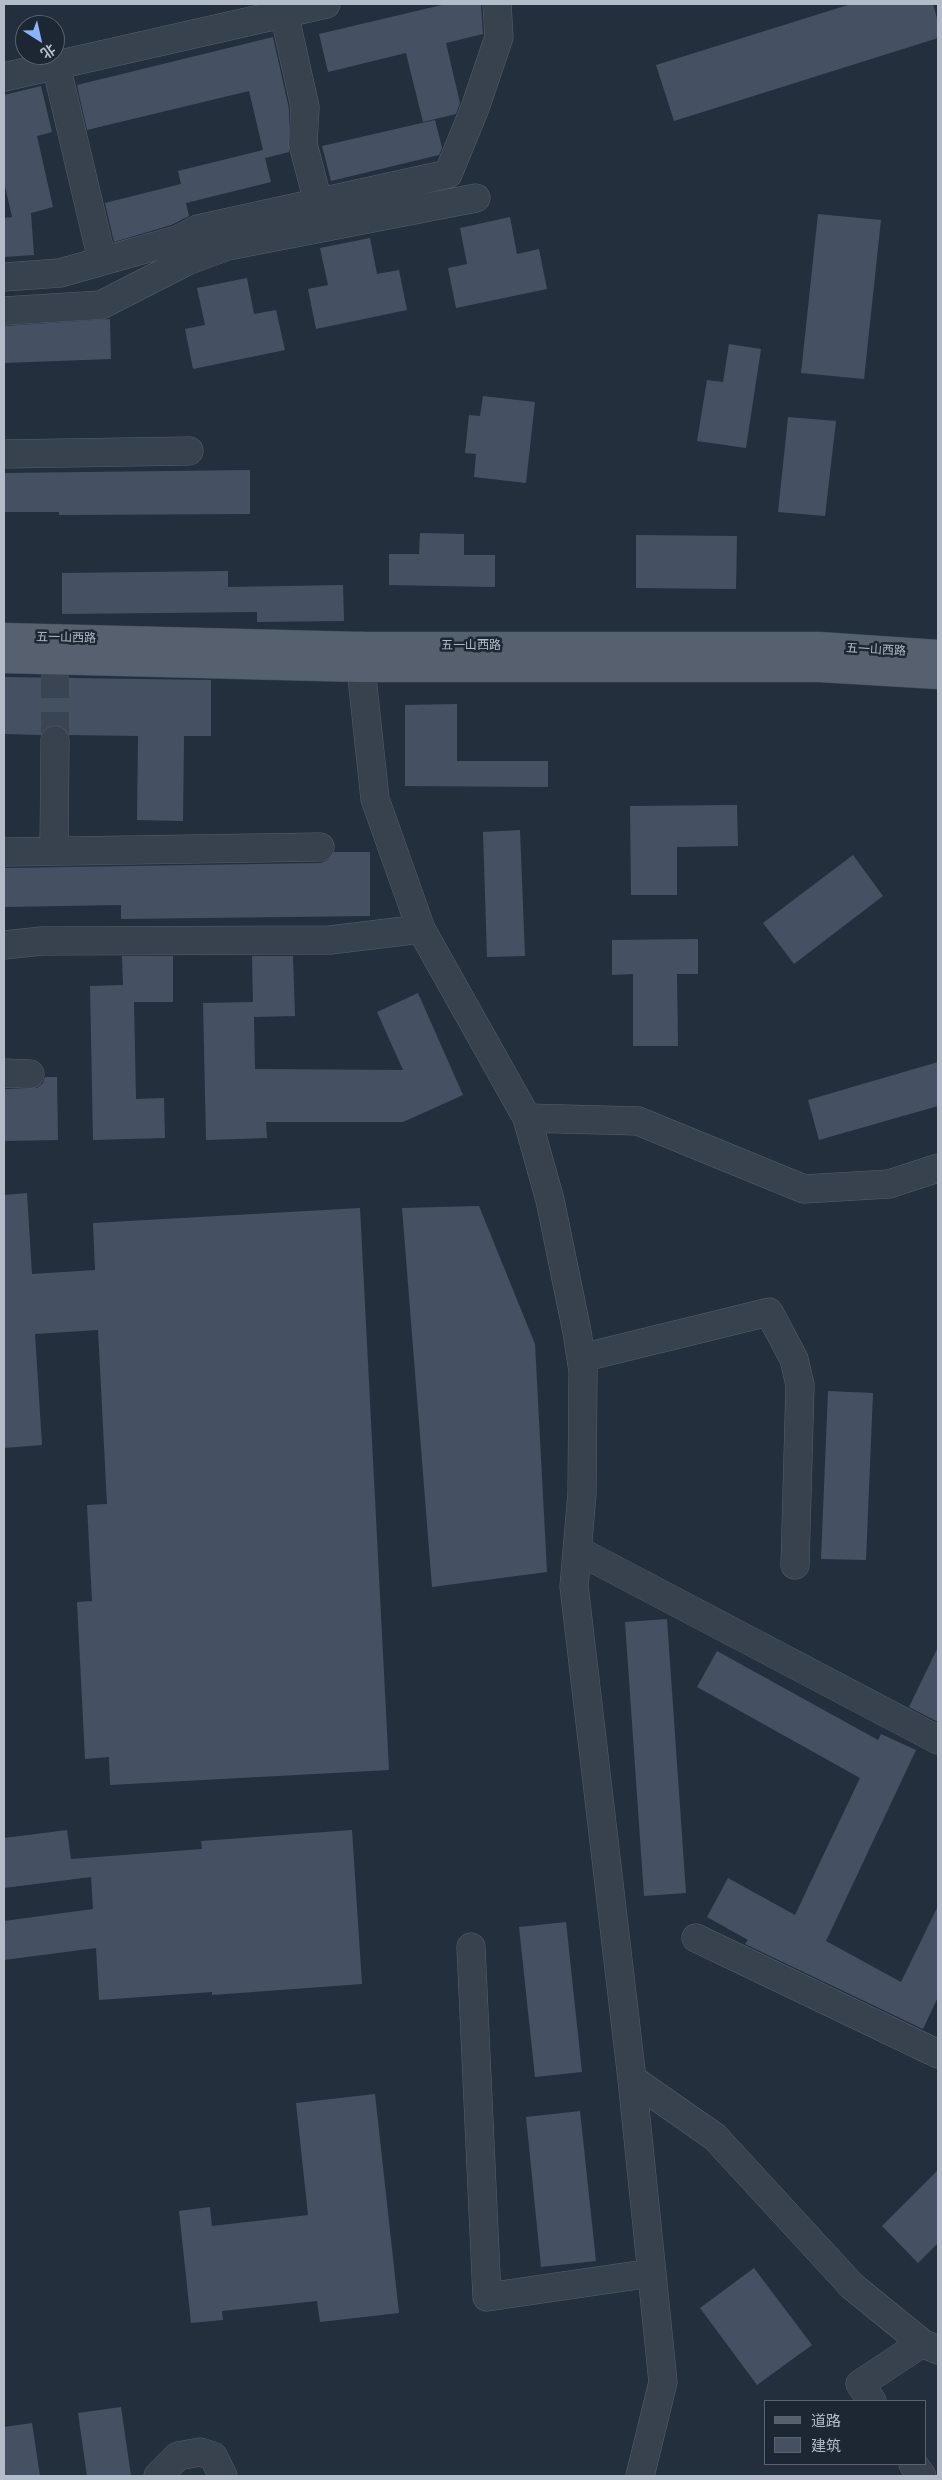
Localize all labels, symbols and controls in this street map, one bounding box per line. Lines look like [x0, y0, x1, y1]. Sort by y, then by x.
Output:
north arrow [15, 15, 65, 65]
text: 北 [37, 40, 59, 64]
street label: 五一山西路 [36, 630, 96, 646]
street label: 五一山西路 [441, 639, 501, 653]
street label: 五一山西路 [846, 641, 906, 659]
legend [764, 2400, 927, 2465]
text: 道路 [811, 2410, 841, 2431]
text: 建筑 [811, 2435, 841, 2456]

